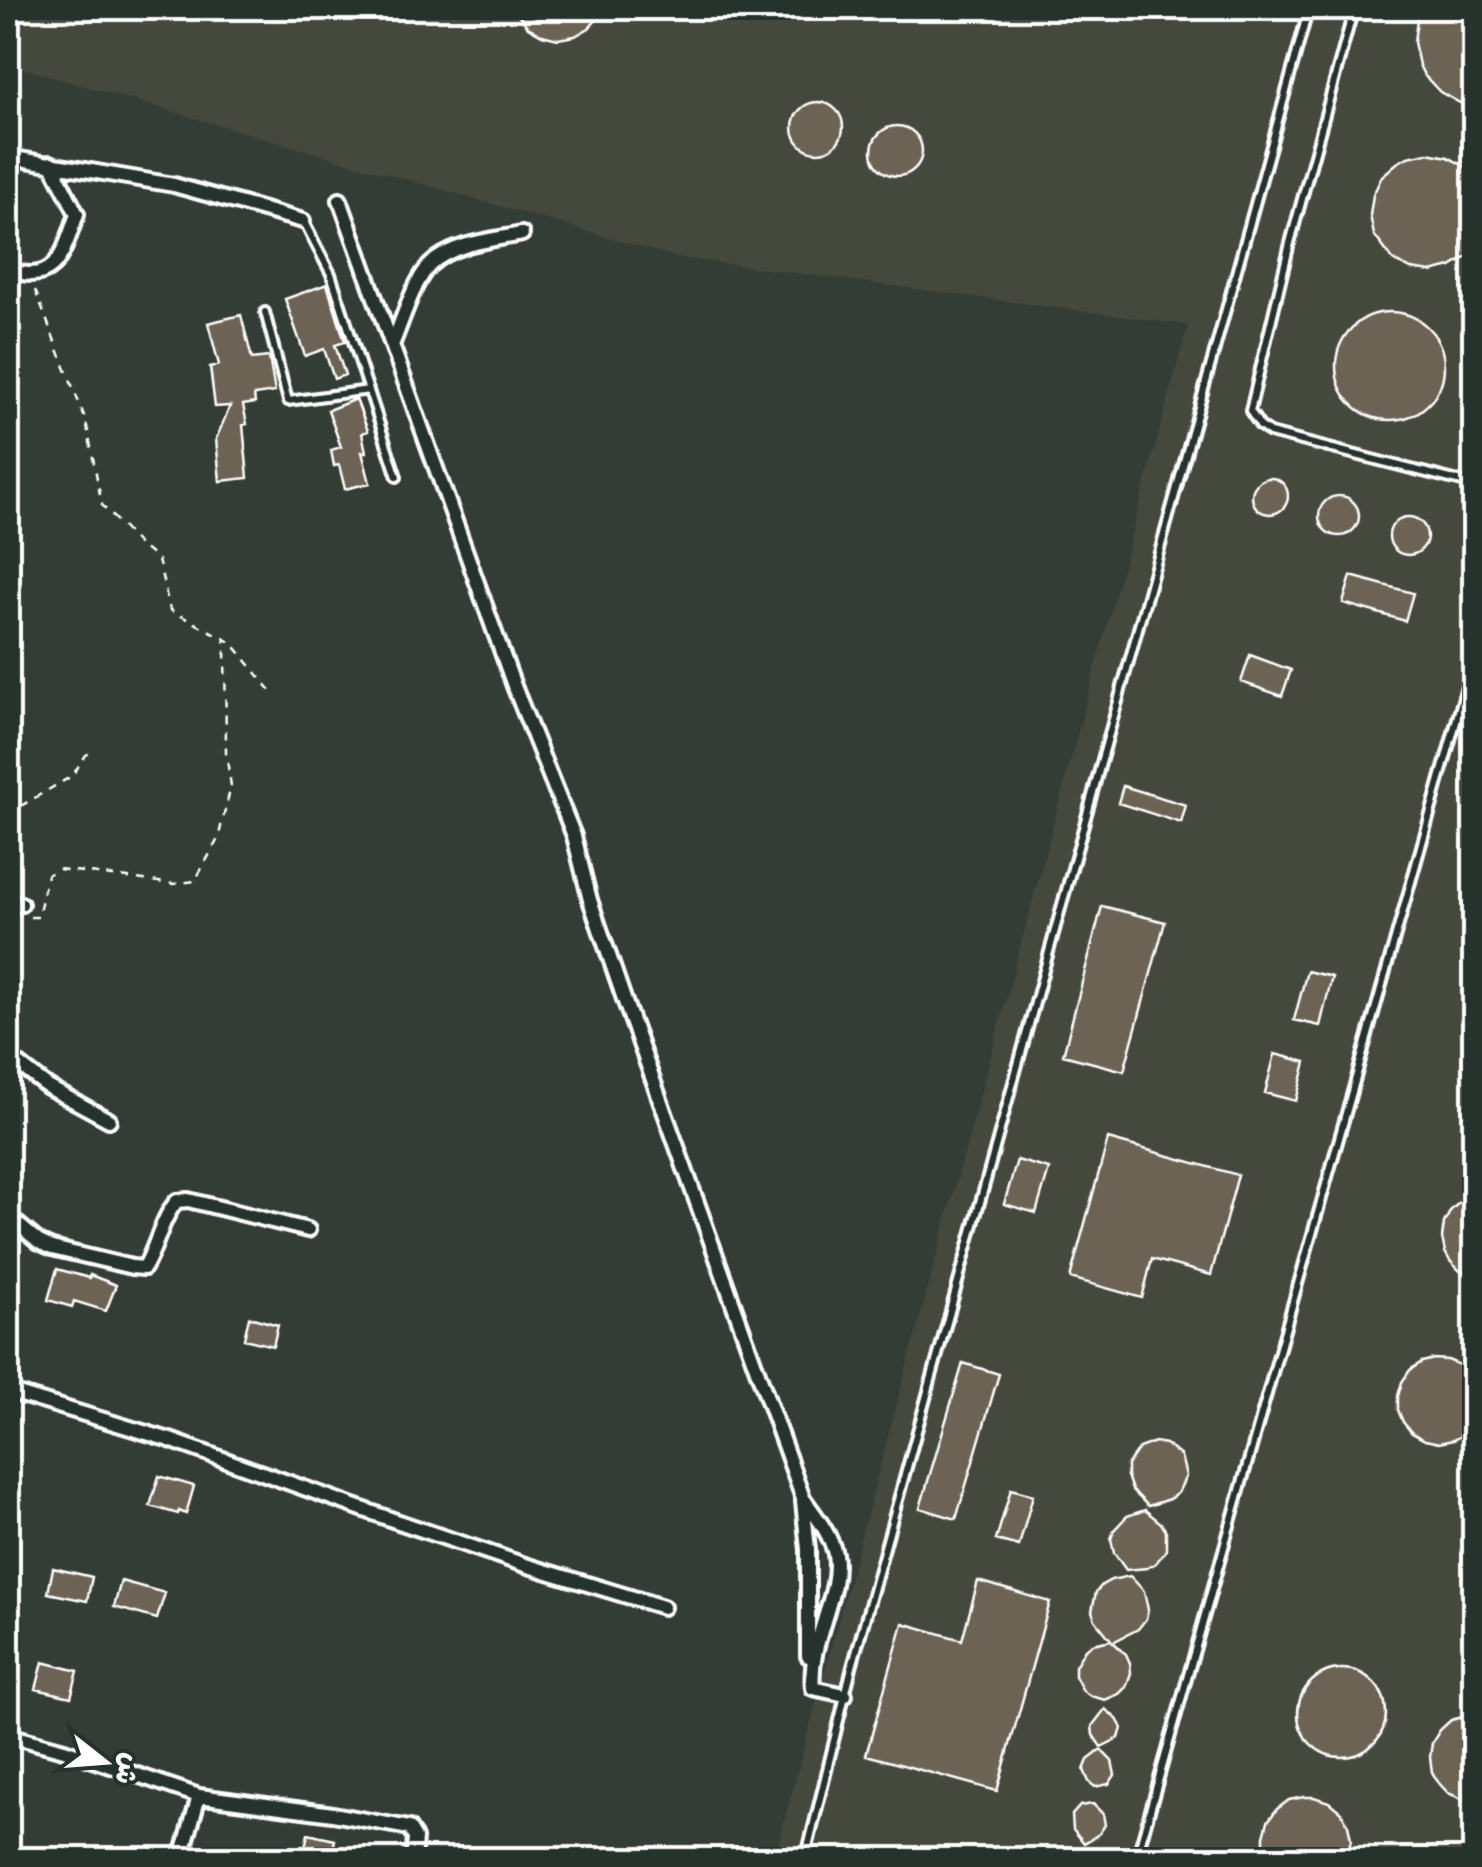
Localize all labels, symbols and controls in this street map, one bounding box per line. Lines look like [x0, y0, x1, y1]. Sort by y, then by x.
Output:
north arrow [55, 1712, 155, 1812]
text: ش [105, 1749, 155, 1791]

